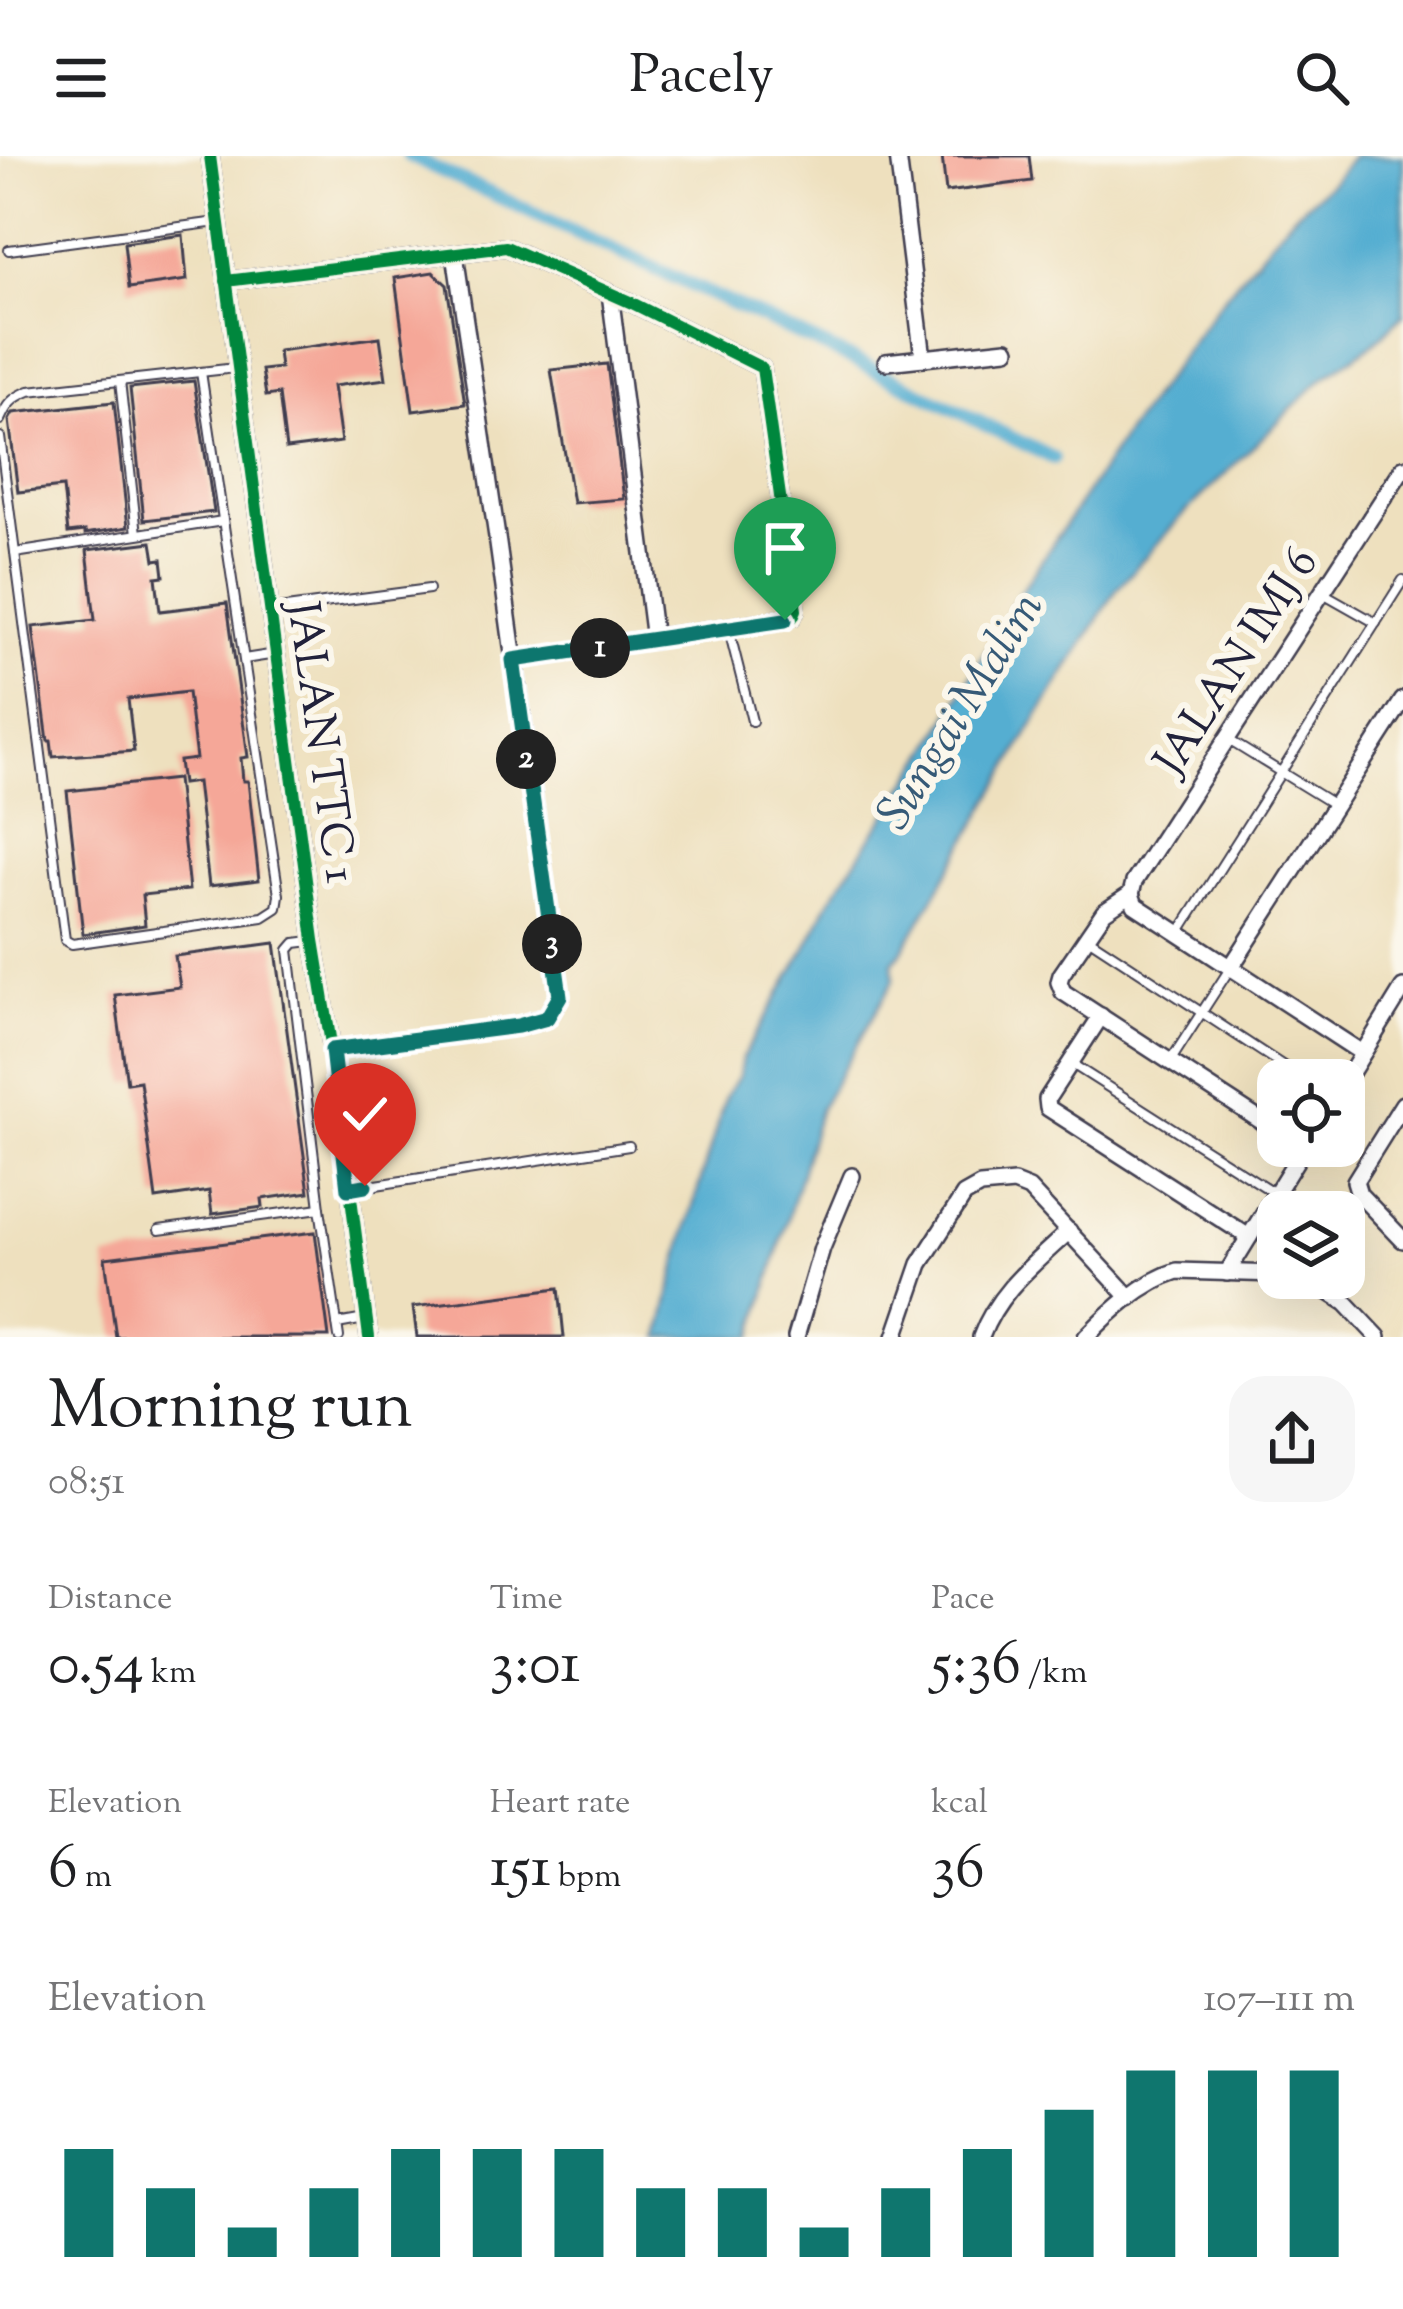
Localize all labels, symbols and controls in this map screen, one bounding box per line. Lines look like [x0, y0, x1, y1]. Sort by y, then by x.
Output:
text: Pacely [629, 39, 774, 117]
icon: menu [48, 45, 114, 111]
icon: search [1289, 45, 1355, 111]
pin [734, 497, 836, 620]
icon: arrive [752, 515, 818, 581]
street label: JALAN IMJ 6 [1139, 536, 1337, 792]
water label: Sungai Malim [862, 580, 1063, 844]
street label: JALAN TTC 1 [266, 595, 370, 888]
pin: 1 [570, 618, 630, 678]
text: 1 [594, 624, 606, 672]
pin: 2 [496, 729, 556, 789]
text: 2 [518, 735, 534, 783]
pin: 3 [522, 914, 582, 974]
text: 3 [545, 920, 559, 968]
map controls [1257, 1059, 1365, 1299]
button: locate [1257, 1059, 1365, 1167]
pin [314, 1063, 416, 1186]
icon: check [332, 1081, 398, 1147]
button: layers [1257, 1191, 1365, 1299]
text: Morning run [48, 1363, 413, 1458]
button: share [1229, 1376, 1355, 1502]
text: 08:51 [48, 1456, 125, 1512]
text: Distance [48, 1576, 172, 1624]
text: Time [490, 1576, 563, 1624]
text: Pace [931, 1576, 995, 1624]
text: 0.54 [48, 1624, 144, 1711]
text: 3:01 [490, 1624, 580, 1711]
text: 5:36 [931, 1624, 1021, 1711]
text: km [144, 1650, 196, 1698]
text: /km [1021, 1650, 1088, 1698]
text: Elevation [48, 1780, 182, 1828]
text: Heart rate [490, 1780, 631, 1828]
text: kcal [931, 1780, 988, 1828]
text: 6 [48, 1828, 78, 1915]
text: 151 [490, 1828, 551, 1915]
text: 36 [931, 1828, 985, 1915]
text: m [78, 1854, 112, 1902]
text: bpm [551, 1854, 621, 1902]
text: Elevation [48, 1973, 206, 2029]
text: 107–111 m [1203, 1973, 1355, 2029]

